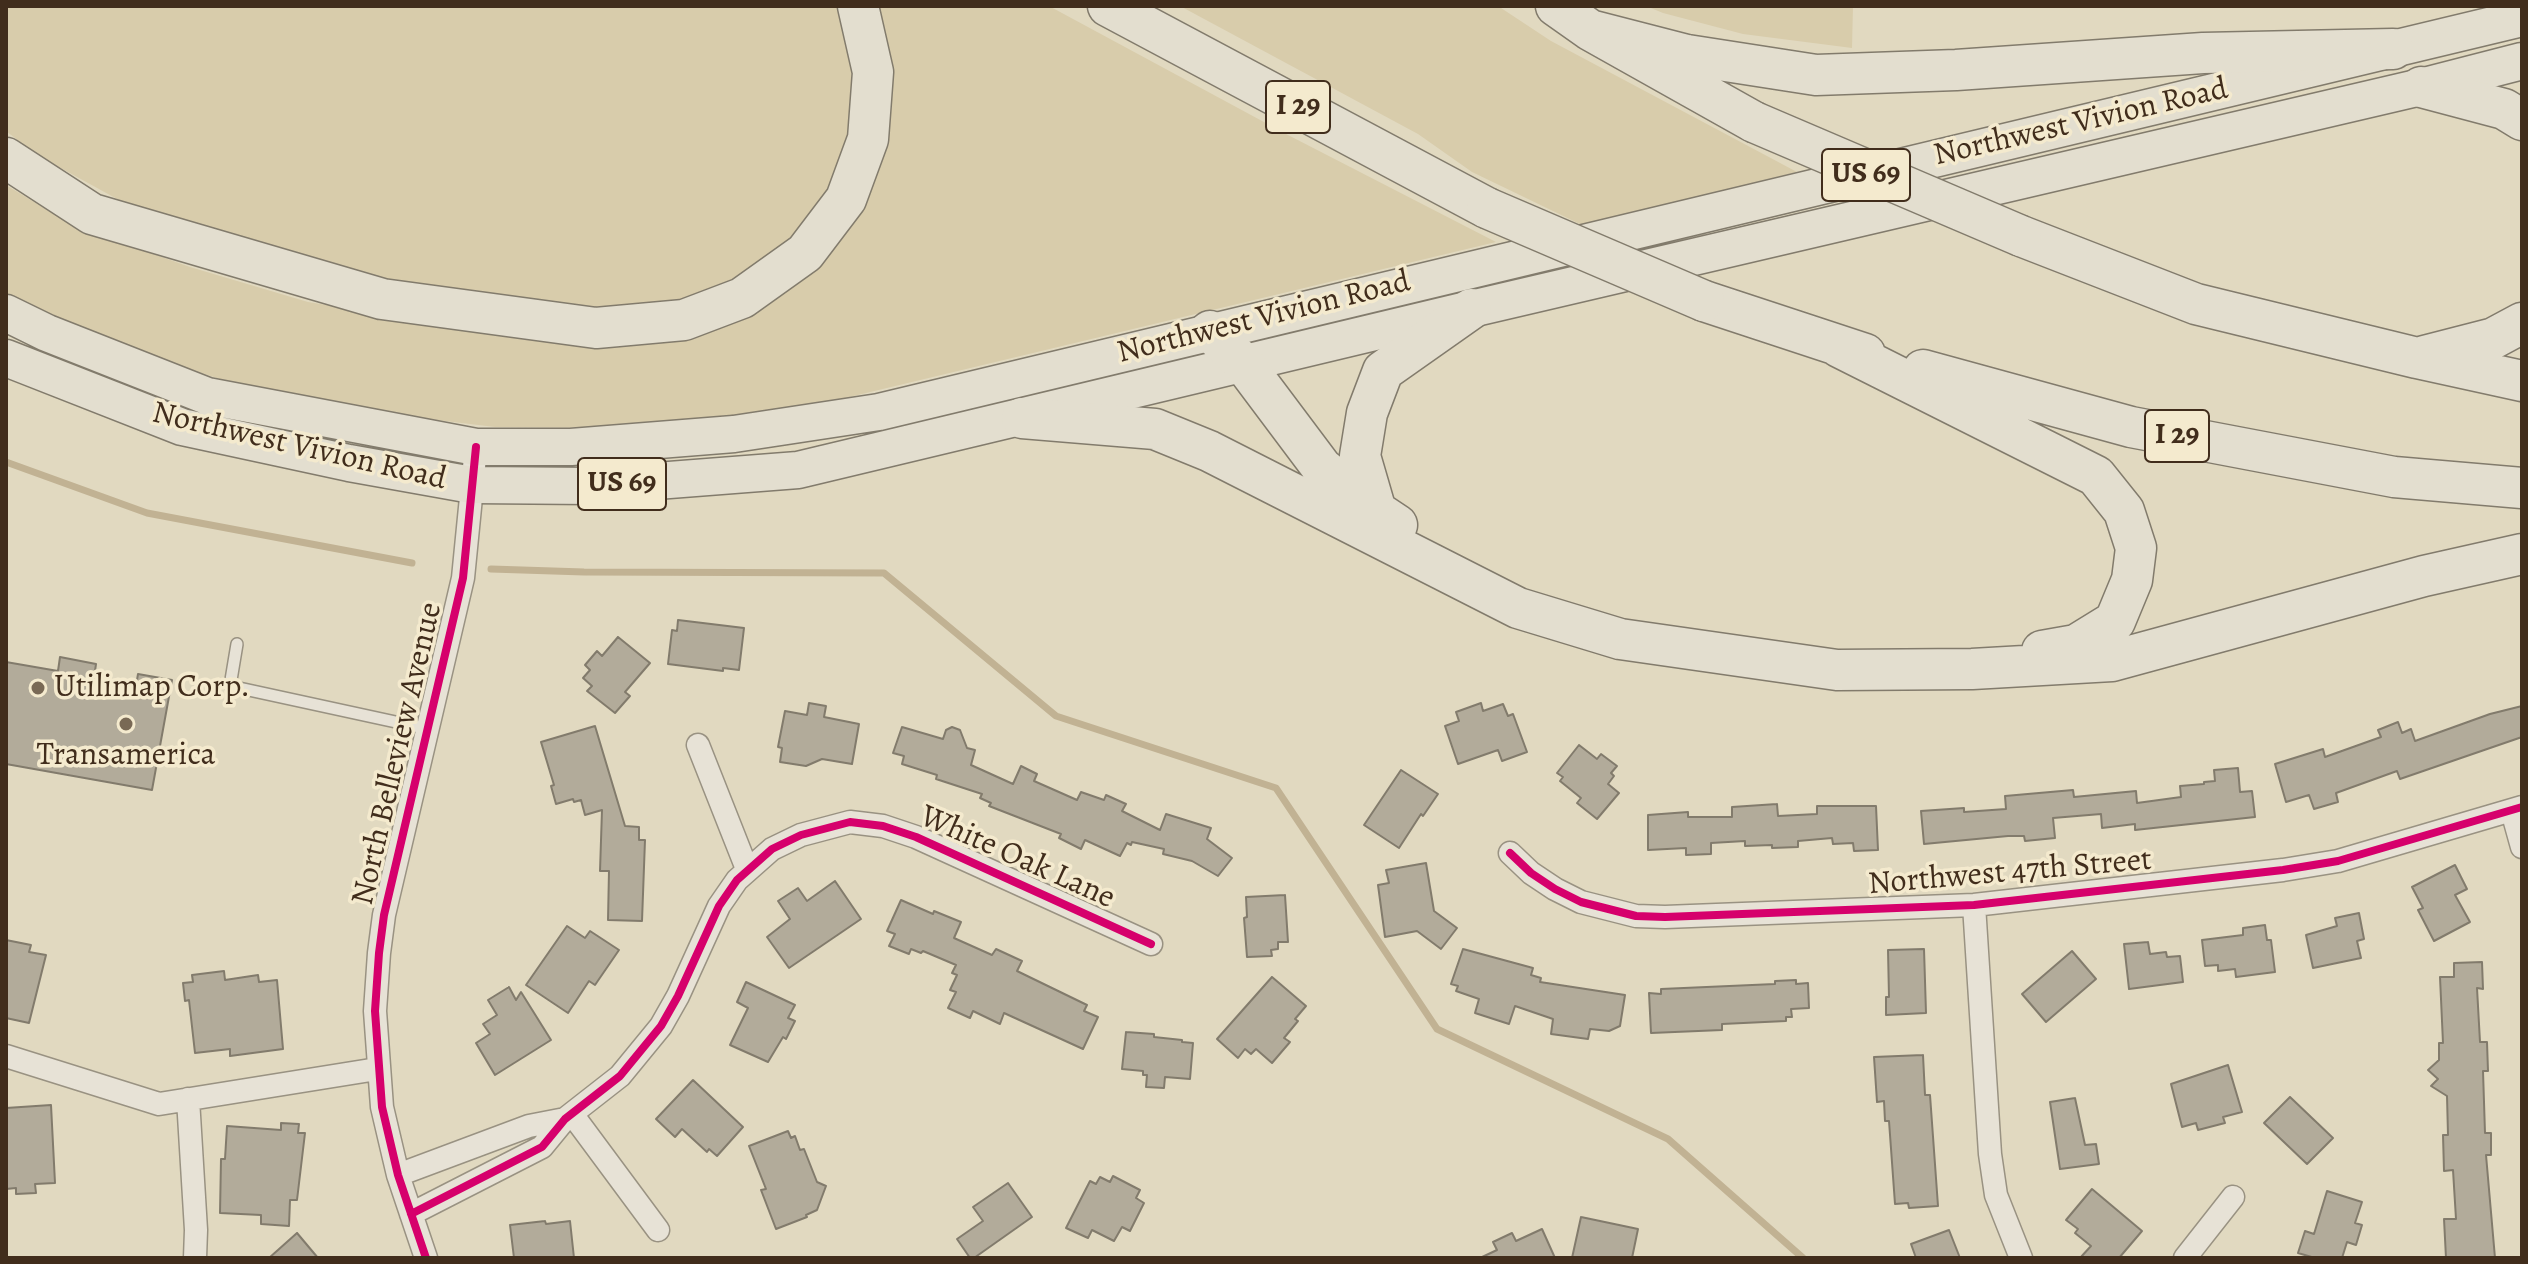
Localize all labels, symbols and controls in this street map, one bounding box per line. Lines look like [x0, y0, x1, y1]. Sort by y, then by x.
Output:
street label: Northwest Vivion Road [1930, 70, 2232, 176]
road number: I 29 [1266, 81, 1330, 133]
road number: US 69 [1822, 149, 1910, 201]
street label: Northwest Vivion Road [1113, 263, 1415, 373]
street label: Northwest Vivion Road [148, 394, 450, 500]
road number: I 29 [2145, 410, 2209, 462]
road number: US 69 [578, 458, 666, 510]
street label: North Belleview Avenue [344, 599, 452, 909]
place label: Utilimap Corp. [54, 669, 250, 707]
marker: Utilimap Corp. [29, 679, 47, 697]
marker: Transamerica [117, 715, 135, 733]
place label: Transamerica [36, 737, 216, 775]
street label: White Oak Lane [914, 798, 1120, 918]
street label: Northwest 47th Street [1867, 841, 2153, 905]

